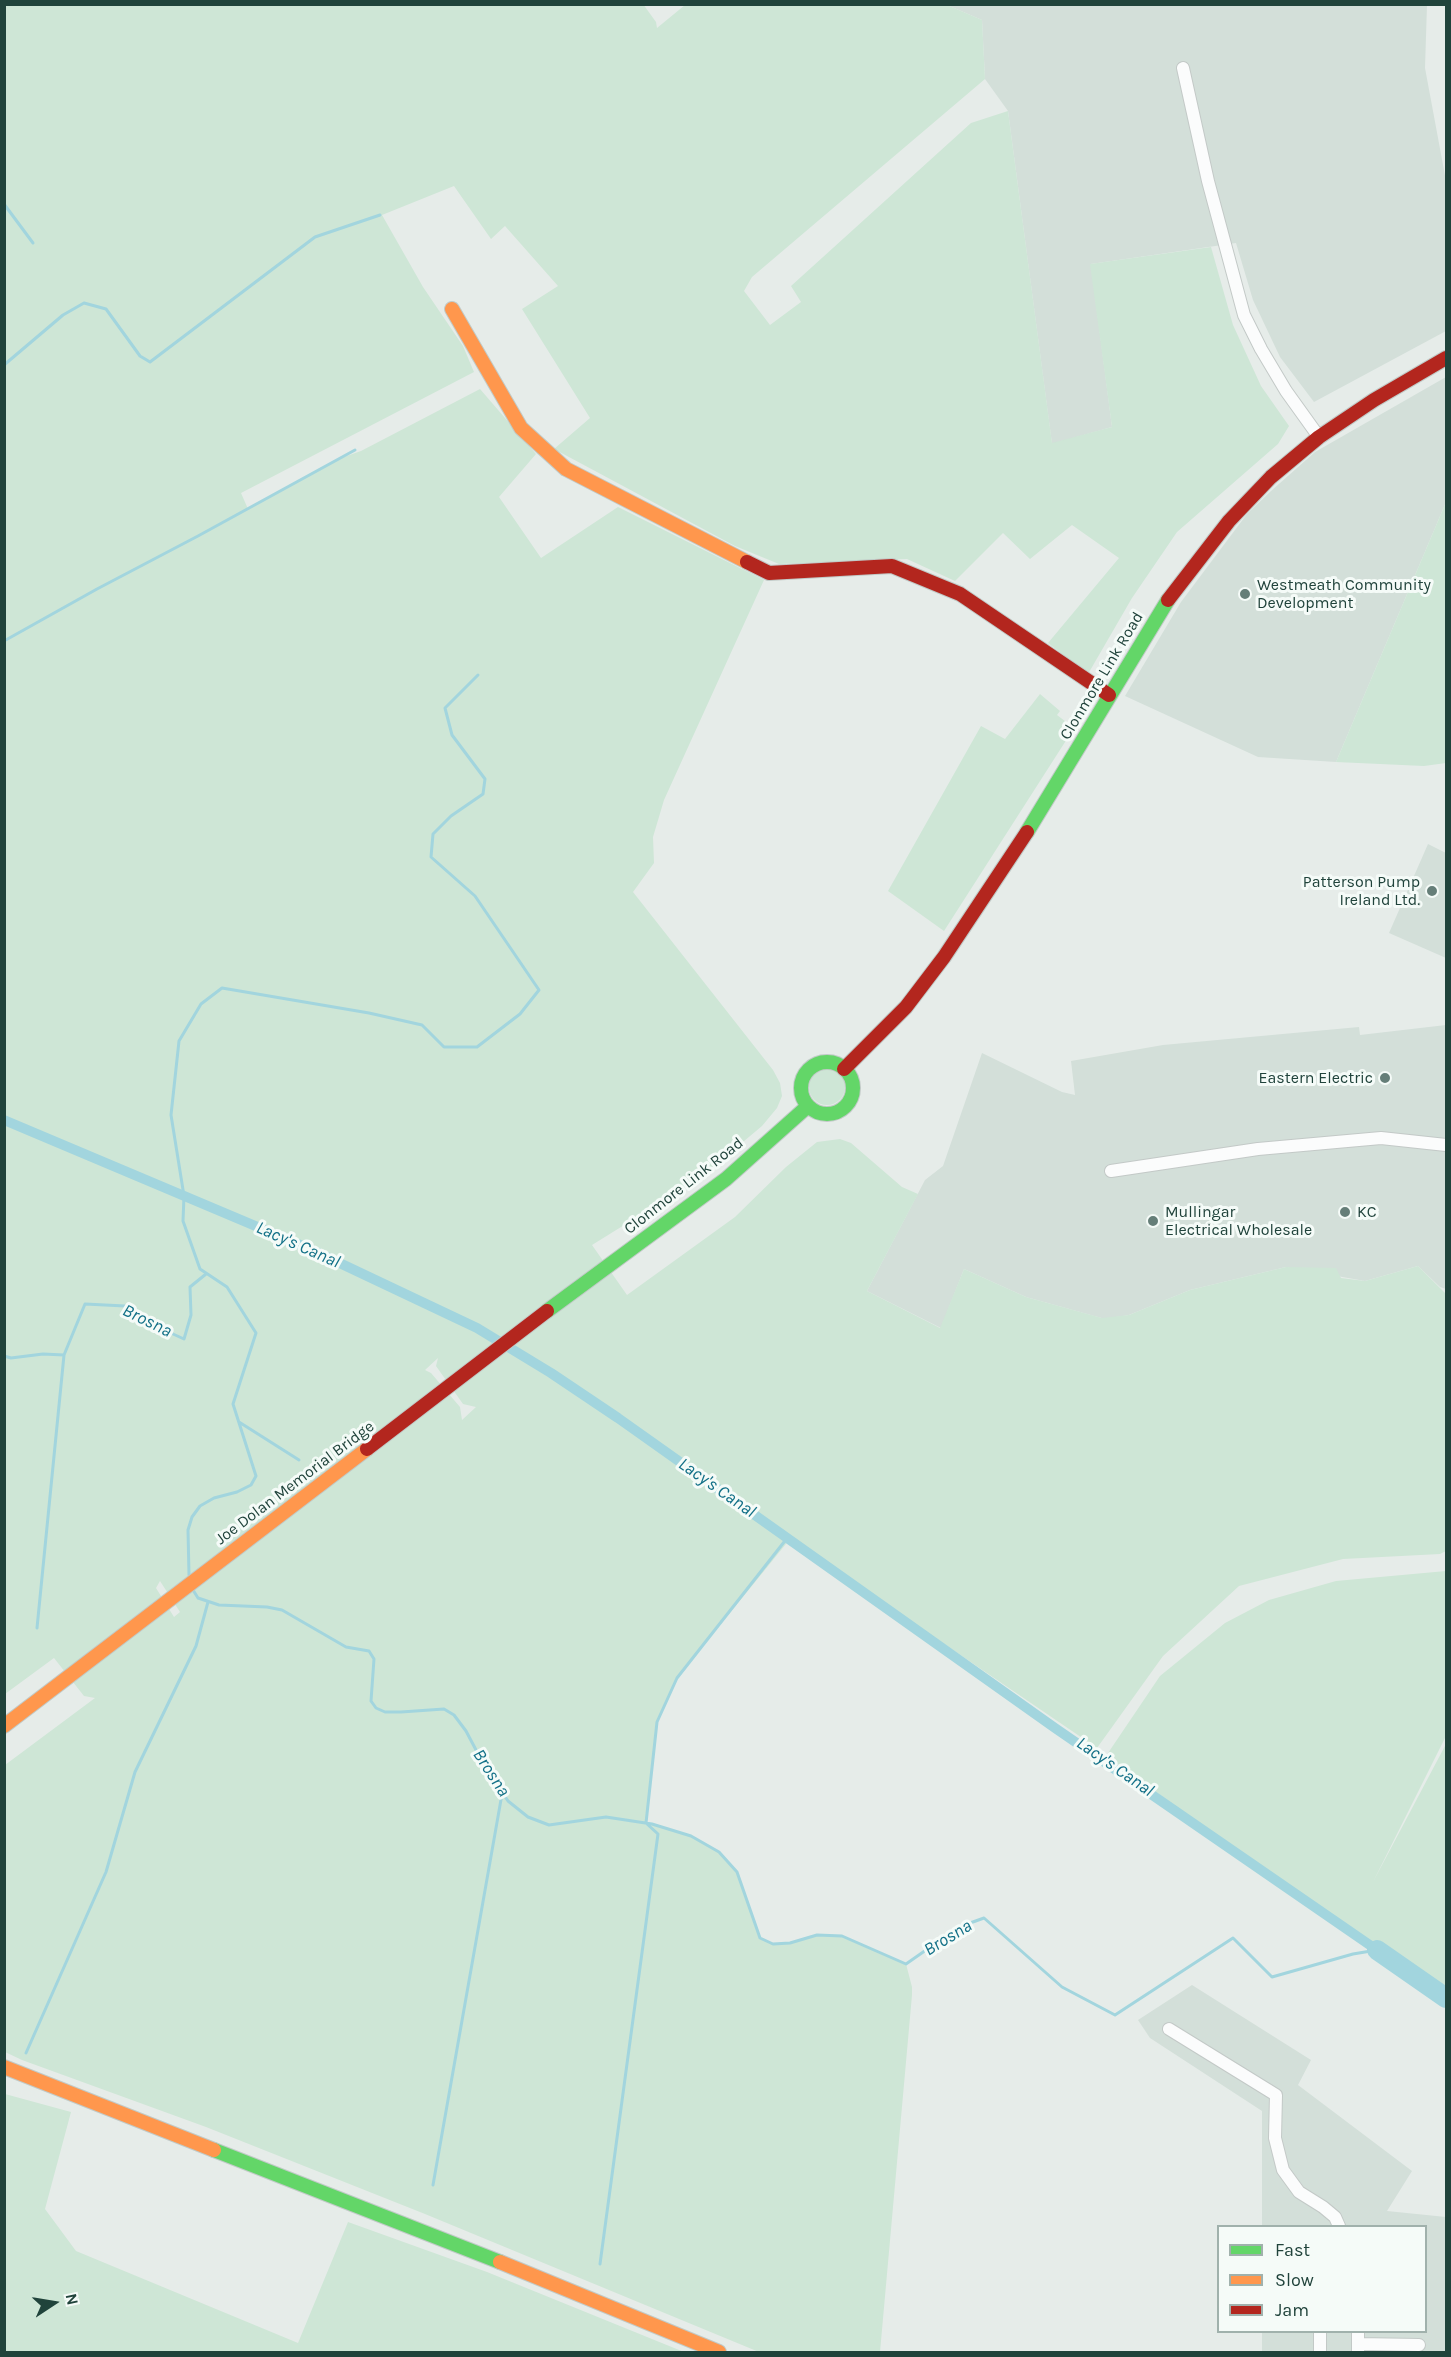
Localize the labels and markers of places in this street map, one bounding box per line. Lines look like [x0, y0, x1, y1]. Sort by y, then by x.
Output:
place label: Westmeath Community Development [1257, 575, 1431, 613]
marker: Westmeath Community Development [1238, 587, 1252, 601]
place label: Patterson Pump Ireland Ltd. [1303, 872, 1420, 910]
marker: Patterson Pump Ireland Ltd. [1425, 884, 1439, 898]
place label: Eastern Electric [1259, 1068, 1373, 1088]
marker: Eastern Electric [1378, 1071, 1392, 1085]
place label: Mullingar Electrical Wholesale [1165, 1202, 1312, 1240]
place label: KC [1357, 1202, 1377, 1222]
marker: KC [1338, 1205, 1352, 1219]
marker: Mullingar Electrical Wholesale [1146, 1214, 1160, 1228]

